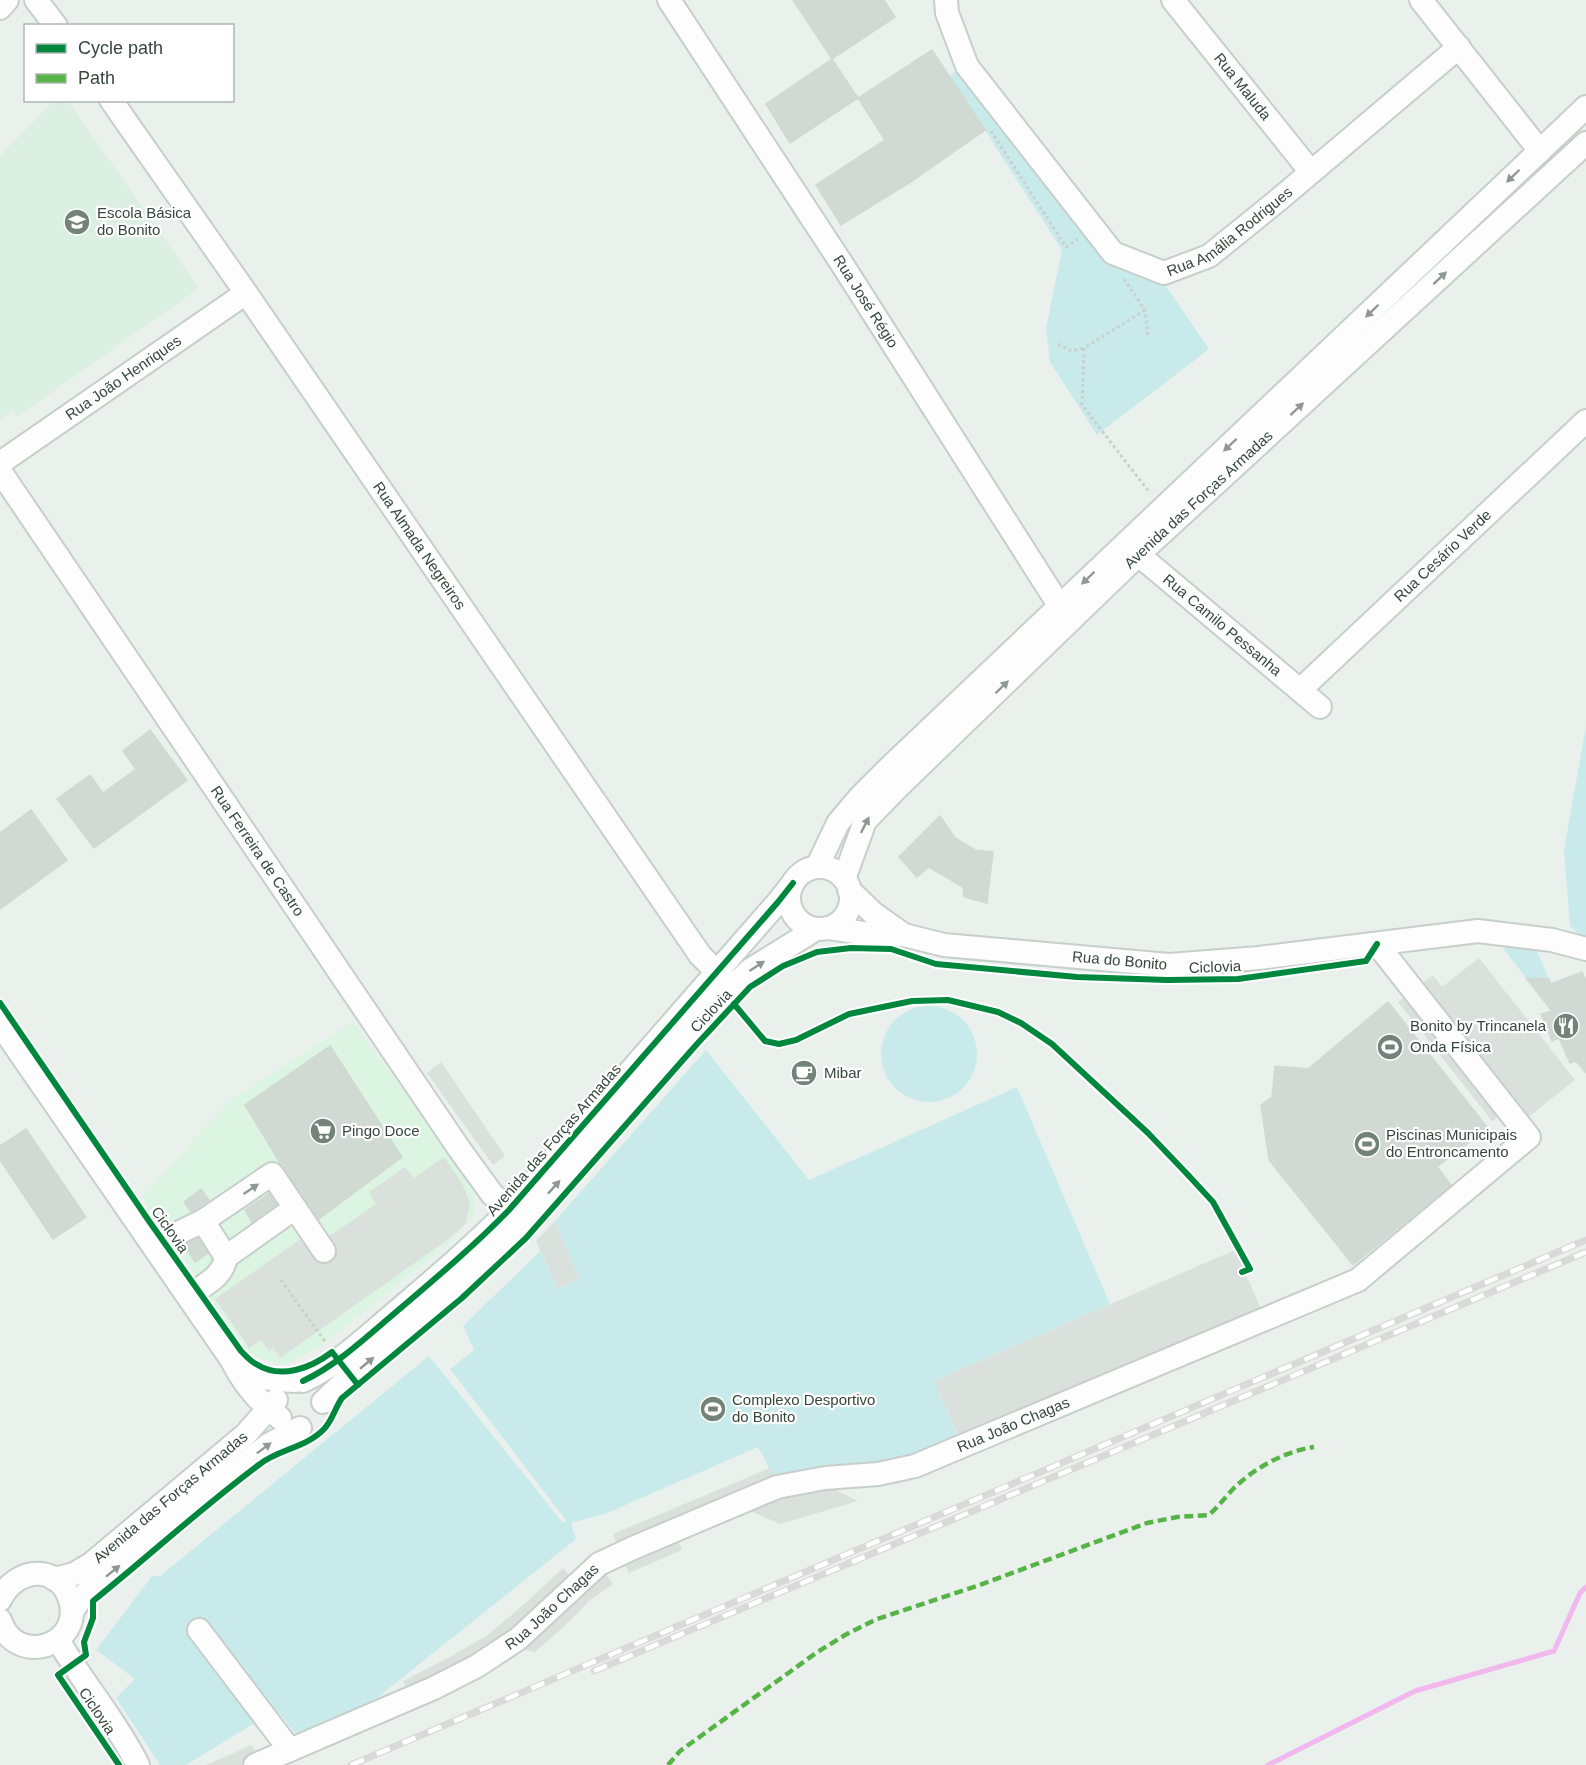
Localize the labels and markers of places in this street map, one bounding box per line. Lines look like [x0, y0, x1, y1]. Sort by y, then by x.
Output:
place label: Escola Básica do Bonito [97, 204, 192, 238]
school or university icon: Escola Básica do Bonito [62, 207, 92, 237]
restaurant icon: Bonito by Trincanela [1551, 1011, 1581, 1041]
place label: Bonito by Trincanela [1410, 1017, 1547, 1034]
sports icon: Onda Física [1375, 1032, 1405, 1062]
place label: Onda Física [1410, 1038, 1492, 1055]
cafe icon: Mibar [789, 1058, 819, 1088]
place label: Mibar [824, 1064, 862, 1081]
supermarket icon: Pingo Doce [308, 1116, 338, 1146]
place label: Pingo Doce [342, 1122, 420, 1139]
place label: Piscinas Municipais do Entroncamento [1386, 1126, 1517, 1160]
sports icon: Piscinas Municipais do Entroncamento [1352, 1129, 1382, 1159]
place label: Complexo Desportivo do Bonito [732, 1391, 875, 1425]
sports icon: Complexo Desportivo do Bonito [698, 1394, 728, 1424]

